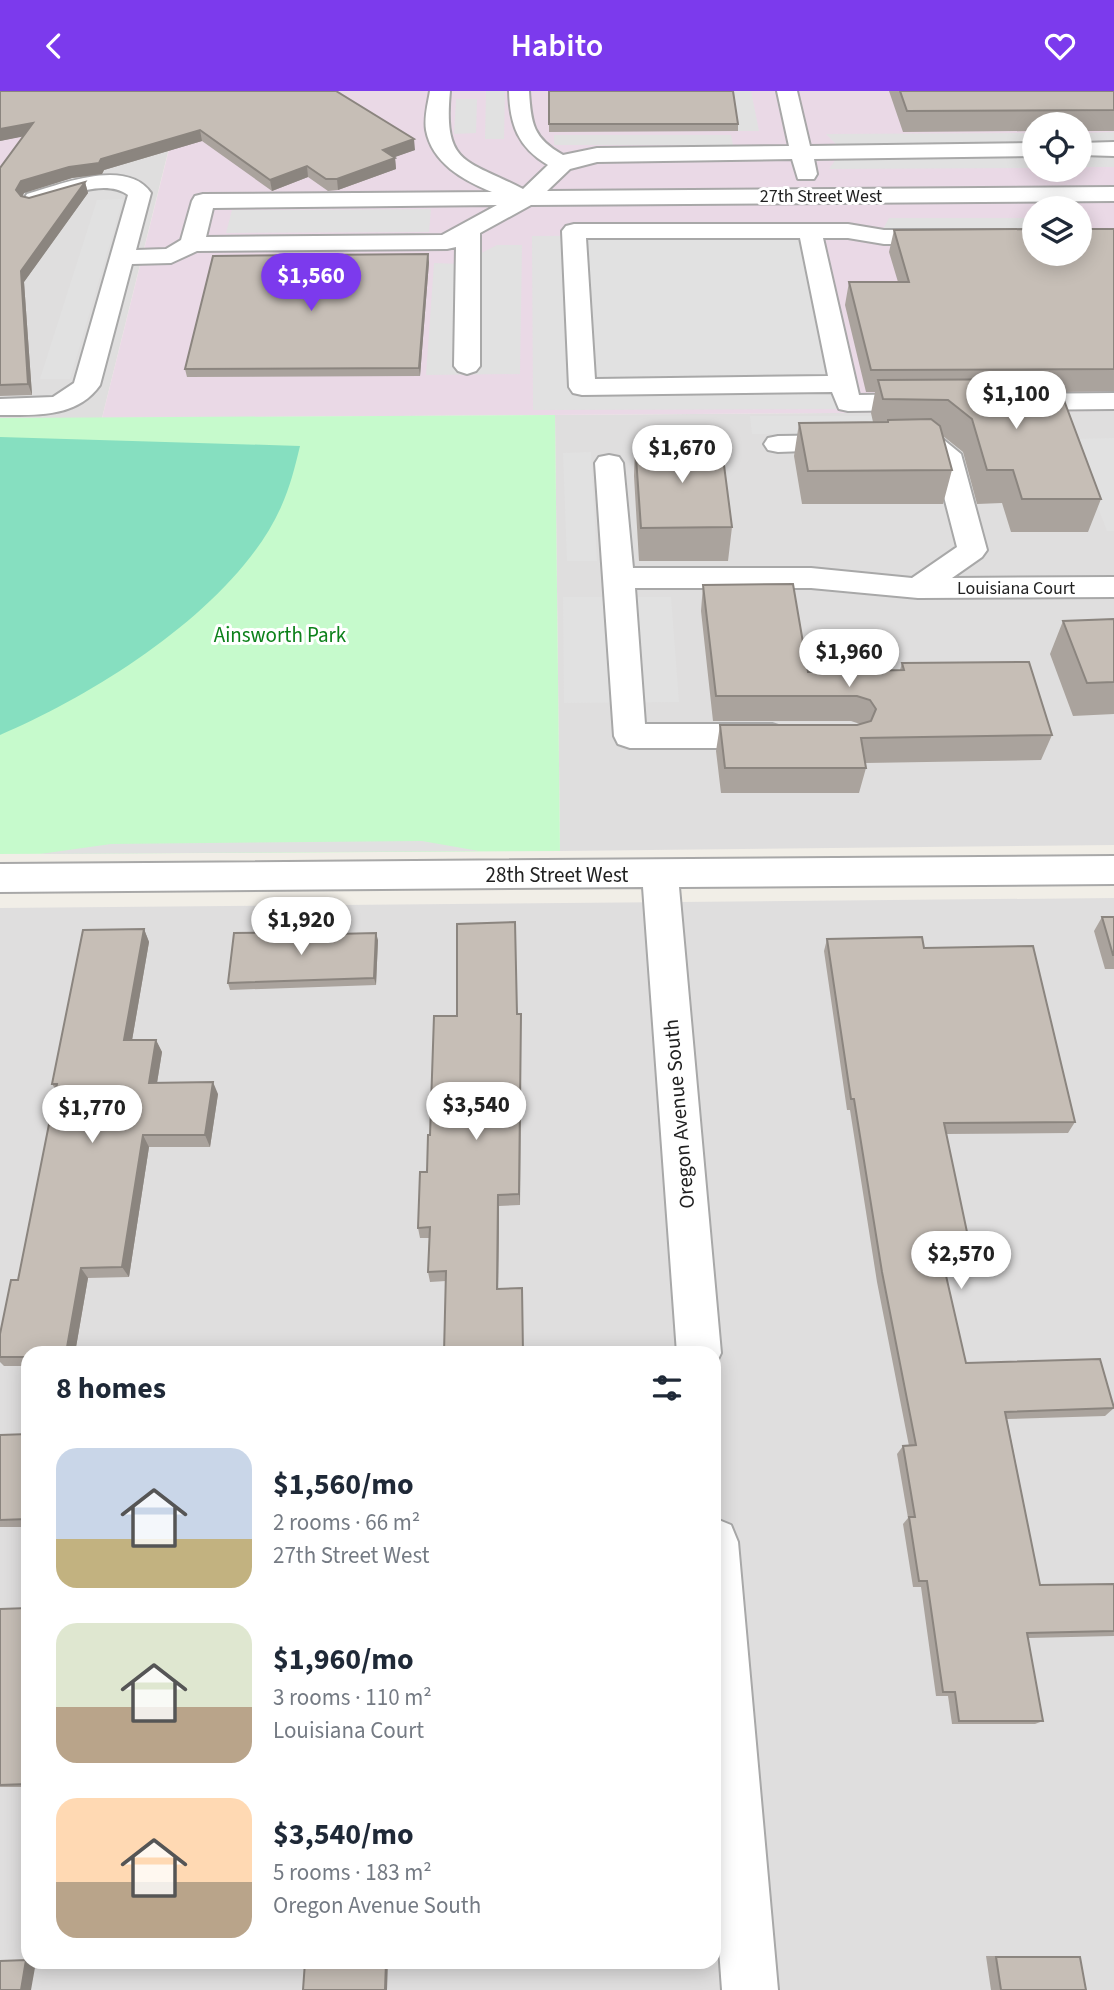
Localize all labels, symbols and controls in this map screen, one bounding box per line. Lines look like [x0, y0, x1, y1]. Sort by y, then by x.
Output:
text: Habito [511, 23, 603, 69]
icon: back [35, 27, 73, 65]
icon: heart [1041, 27, 1079, 65]
map controls [1022, 112, 1092, 266]
button: locate [1022, 112, 1092, 182]
street label: 27th Street West [760, 184, 882, 209]
button: layers [1022, 196, 1092, 266]
pin: $1,560 [254, 253, 368, 313]
text: $1,560 [277, 259, 345, 292]
pin: $1,100 [959, 371, 1073, 431]
text: $1,100 [982, 377, 1050, 410]
pin: $1,670 [625, 425, 739, 485]
text: $1,670 [648, 431, 716, 464]
street label: Louisiana Court [957, 576, 1075, 601]
park label: Ainsworth Park [214, 620, 347, 650]
pin: $1,960 [792, 629, 906, 689]
text: $1,960 [815, 635, 883, 668]
street label: 28th Street West [486, 860, 628, 890]
pin: $1,920 [244, 897, 358, 957]
text: $1,920 [267, 903, 335, 936]
street label: Oregon Avenue South [656, 1018, 702, 1210]
pin: $3,540 [419, 1083, 533, 1142]
pin: $1,770 [35, 1086, 149, 1145]
text: $3,540 [442, 1088, 510, 1121]
text: $1,770 [58, 1091, 126, 1124]
pin: $2,570 [904, 1231, 1018, 1291]
text: $2,570 [927, 1237, 995, 1270]
text: 8 homes [56, 1367, 166, 1410]
icon: filters [648, 1369, 686, 1407]
text: $1,560/mo [273, 1463, 414, 1506]
icon: home [112, 1476, 196, 1560]
text: 2 rooms · 66 m² [273, 1506, 420, 1539]
text: 27th Street West [273, 1539, 429, 1572]
text: $1,960/mo [273, 1638, 414, 1681]
icon: home [112, 1651, 196, 1735]
text: 3 rooms · 110 m² [273, 1681, 432, 1714]
text: Louisiana Court [273, 1714, 424, 1747]
text: $3,540/mo [273, 1813, 414, 1856]
icon: home [112, 1826, 196, 1910]
text: 5 rooms · 183 m² [273, 1856, 432, 1889]
text: Oregon Avenue South [273, 1889, 481, 1922]

